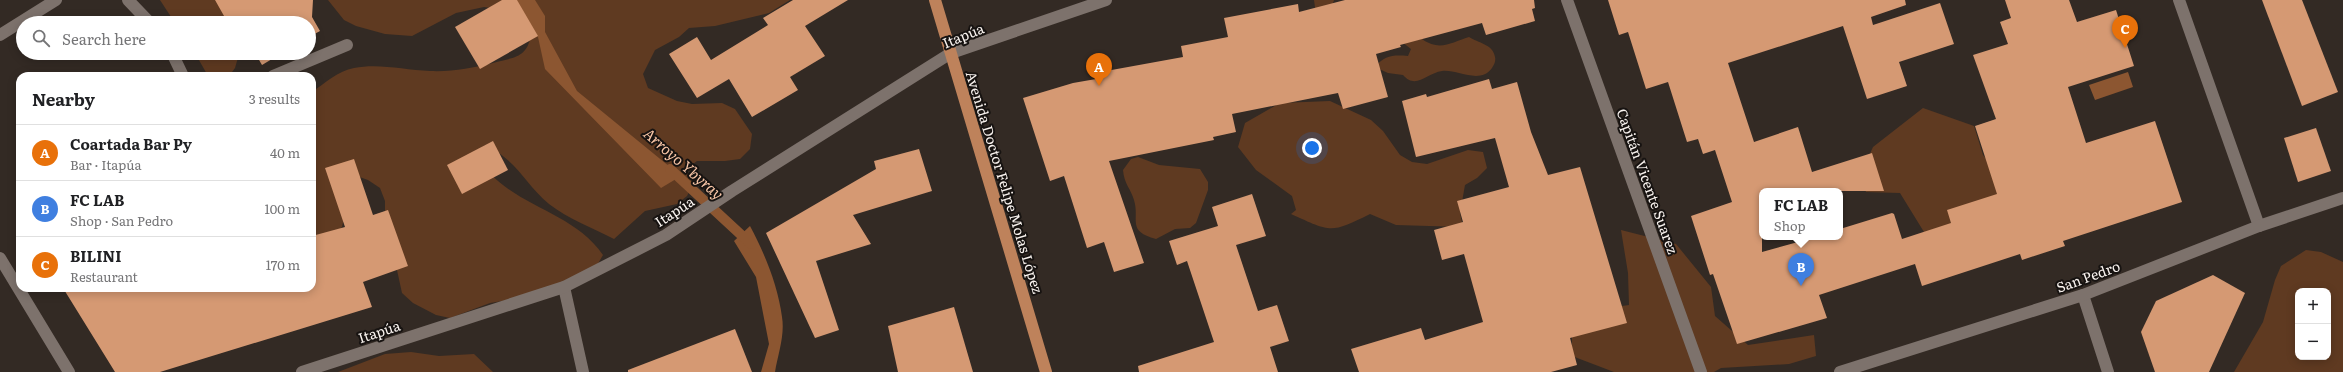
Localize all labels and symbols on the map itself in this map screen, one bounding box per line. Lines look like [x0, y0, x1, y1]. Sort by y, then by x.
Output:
pin: C [2112, 15, 2138, 48]
street label: Itapúa [939, 17, 987, 52]
pin: A [1086, 53, 1112, 86]
street label: Avenida Doctor Felipe Molas López [962, 68, 1048, 296]
street label: Capitán Vicente Suarez [1612, 106, 1684, 257]
water label: Arroyo Ybyray [639, 122, 729, 204]
your location [1302, 138, 1322, 158]
street label: Itapúa [650, 191, 698, 231]
pin: B [1788, 253, 1814, 286]
street label: San Pedro [2053, 255, 2123, 297]
street label: Itapúa [355, 315, 403, 347]

